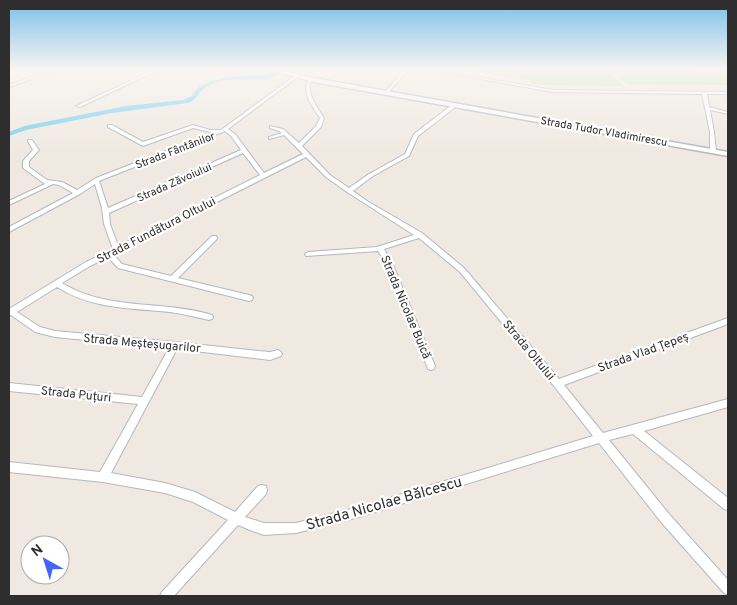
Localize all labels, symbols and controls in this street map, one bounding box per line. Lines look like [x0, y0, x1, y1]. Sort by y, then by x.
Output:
street label: Strada Tudor Vladimirescu [539, 114, 668, 150]
street label: Strada Fântânilor [133, 129, 218, 173]
street label: Strada Zăvoiului [135, 160, 214, 206]
street label: Strada Fundătura Oltului [94, 194, 219, 268]
street label: Strada Nicolae Buică [376, 253, 434, 362]
street label: Strada Oltului [498, 317, 558, 384]
street label: Strada Vlad Țepeș [596, 329, 691, 377]
street label: Strada Meșteșugarilor [83, 331, 202, 357]
street label: Strada Puțuri [40, 383, 112, 407]
street label: Strada Nicolae Bălcescu [304, 473, 465, 536]
north arrow [20, 535, 70, 585]
text: N [29, 541, 47, 561]

